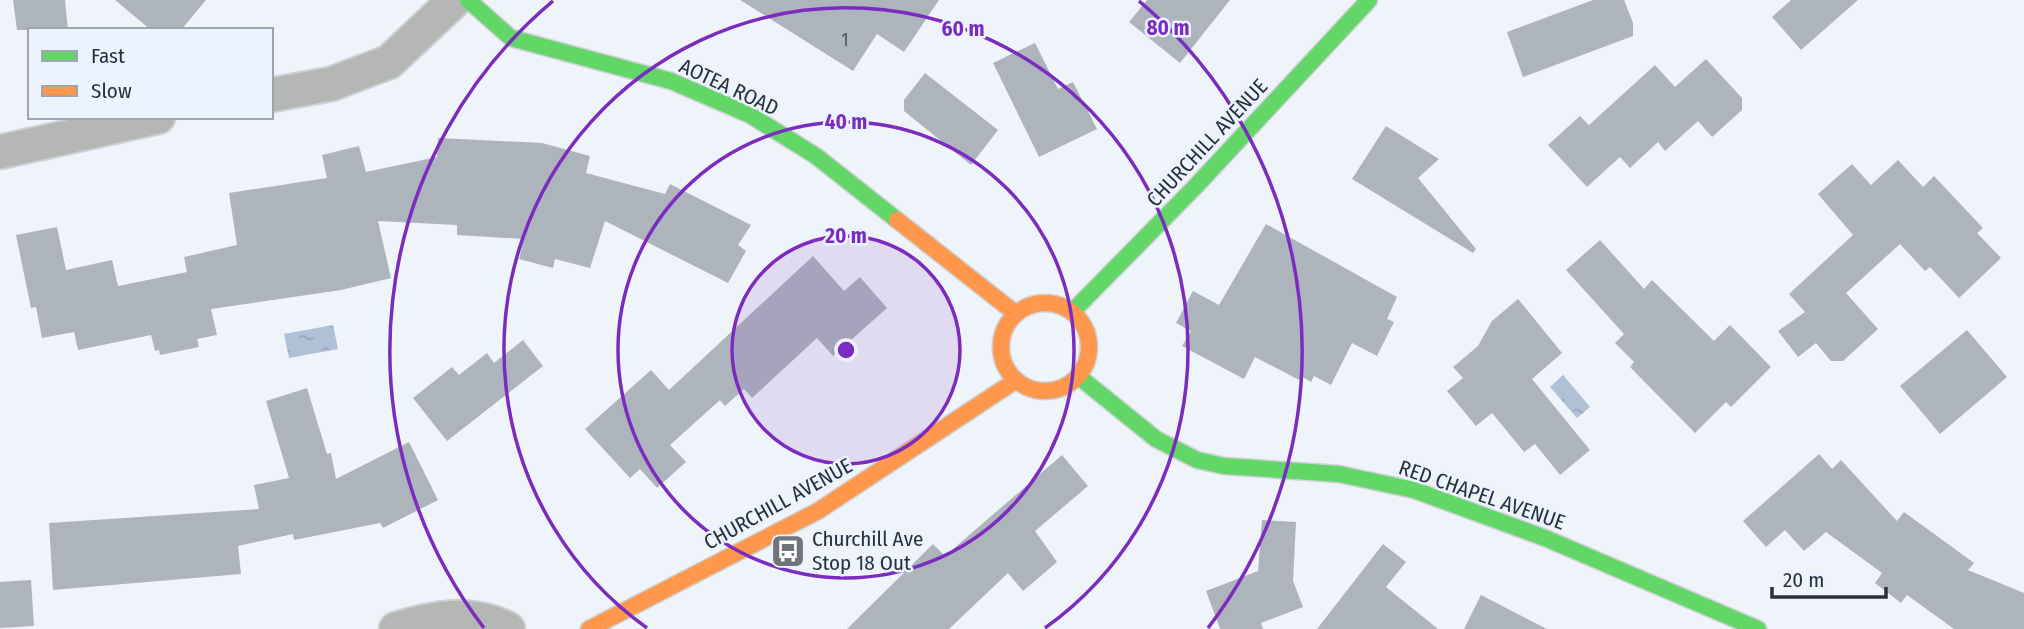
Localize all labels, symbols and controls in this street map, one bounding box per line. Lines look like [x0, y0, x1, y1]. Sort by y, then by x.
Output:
text: 80 m [1147, 15, 1189, 41]
text: 60 m [942, 16, 984, 42]
legend [28, 28, 273, 119]
house number: 1 [841, 29, 849, 51]
text: Fast [91, 43, 125, 69]
street label: AOTEA ROAD [675, 53, 783, 121]
street label: CHURCHILL AVENUE [1141, 73, 1273, 212]
text: Slow [91, 78, 132, 104]
text: 40 m [825, 109, 867, 135]
text: 20 m [824, 223, 867, 249]
centre of rings [834, 338, 858, 362]
street label: CHURCHILL AVENUE [699, 452, 857, 556]
street label: RED CHAPEL AVENUE [1395, 454, 1569, 536]
place label: Churchill Ave Stop 18 Out [812, 526, 923, 576]
bus stop icon: Churchill Ave Stop 18 Out [769, 532, 807, 570]
scale bar [1772, 556, 1886, 600]
text: 20 m [1783, 567, 1824, 593]

